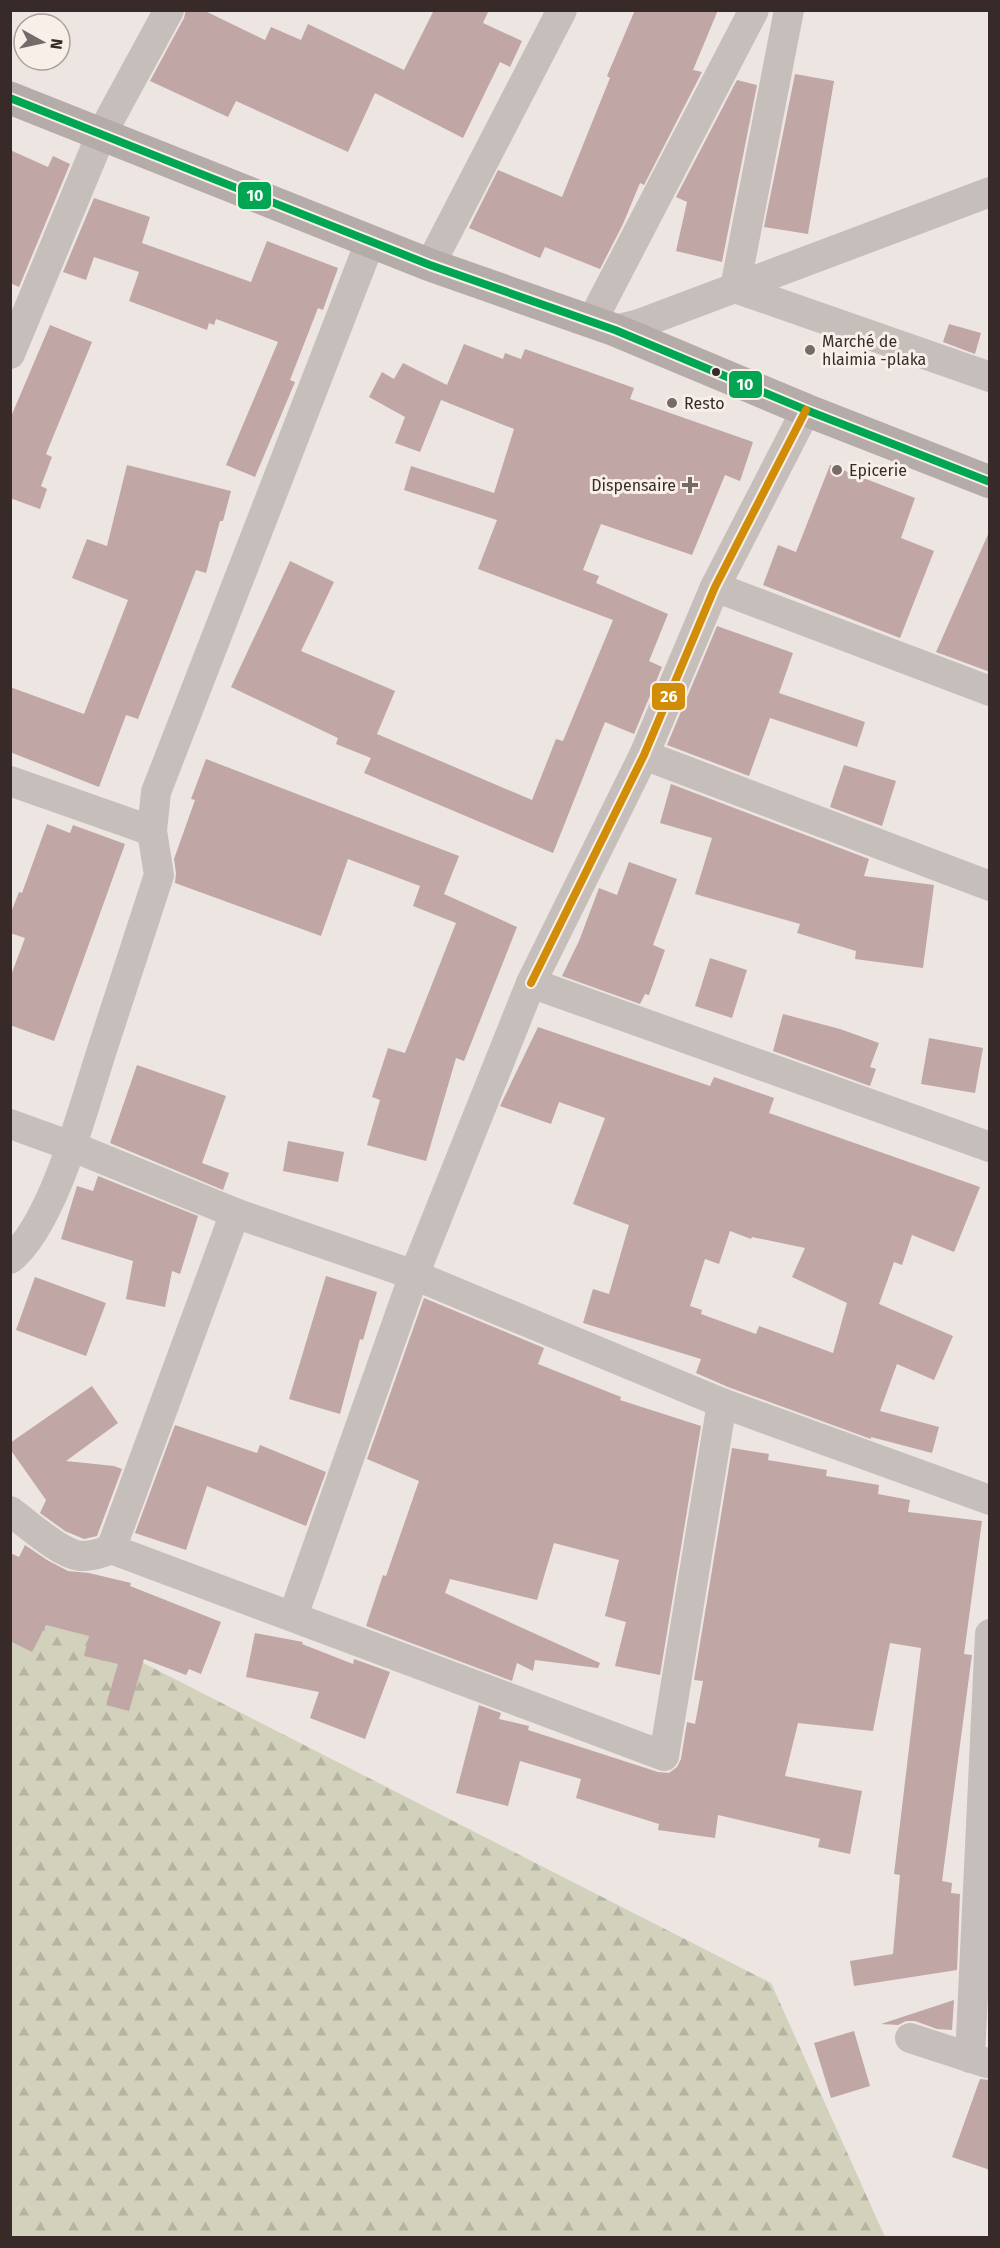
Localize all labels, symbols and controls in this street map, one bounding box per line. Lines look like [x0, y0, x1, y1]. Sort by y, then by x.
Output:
north arrow [12, 12, 72, 72]
text: N [46, 37, 67, 51]
line badge: 10 [237, 181, 272, 210]
text: 10 [247, 186, 263, 205]
place label: Marché de hlaimia -plaka [822, 332, 926, 369]
marker: Marché de hlaimia -plaka [803, 343, 817, 357]
unlabelled marker [710, 366, 722, 378]
line badge: 10 [728, 370, 763, 399]
text: 10 [737, 375, 753, 394]
place label: Resto [684, 394, 725, 413]
marker: Resto [665, 396, 679, 410]
place label: Epicerie [849, 461, 907, 480]
marker: Epicerie [830, 463, 844, 477]
place label: Dispensaire [591, 476, 676, 495]
marker: Dispensaire [681, 476, 699, 494]
line badge: 26 [651, 682, 686, 711]
text: 26 [660, 687, 678, 706]

